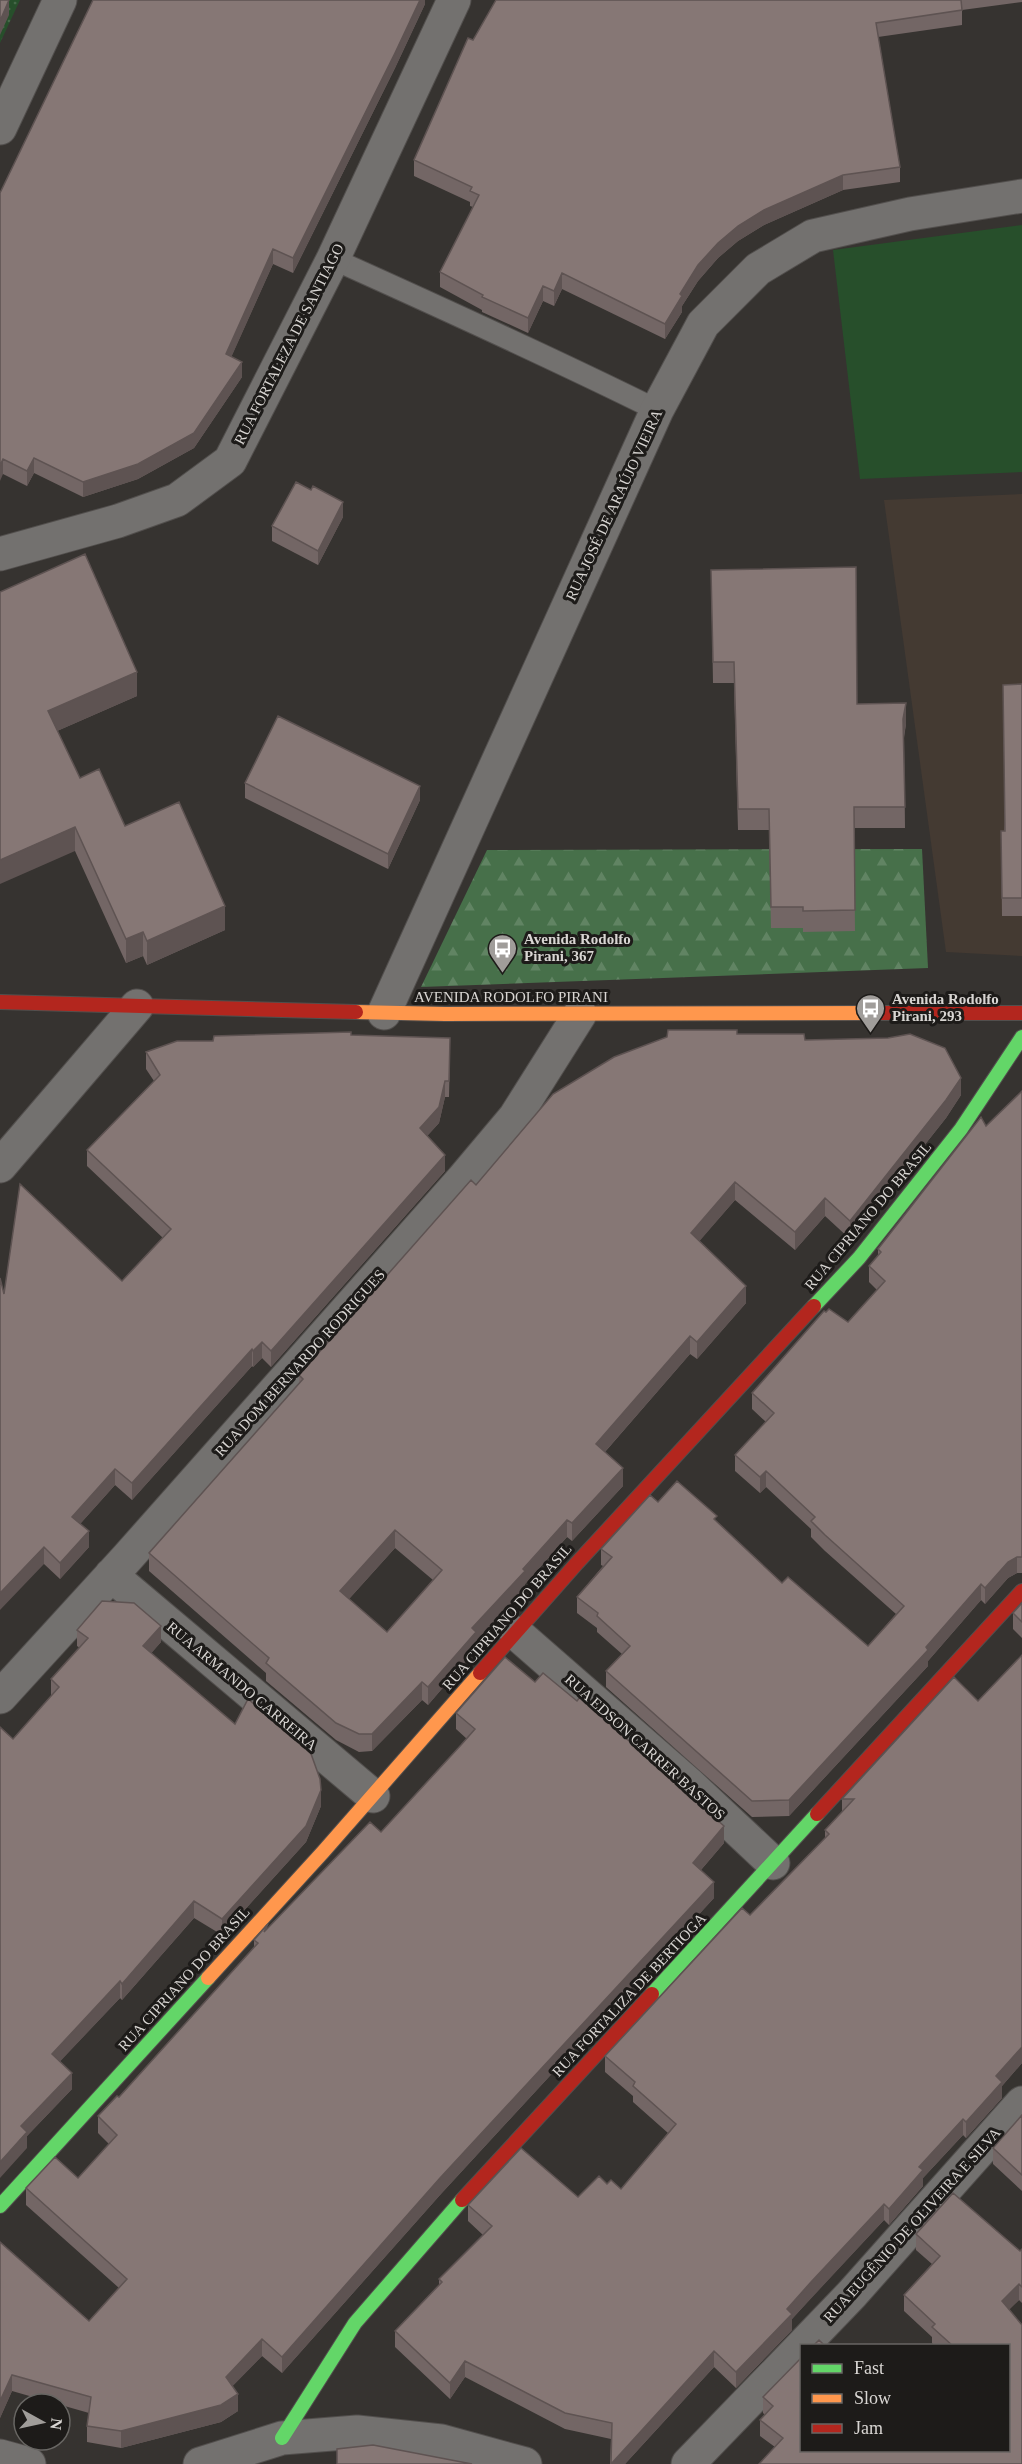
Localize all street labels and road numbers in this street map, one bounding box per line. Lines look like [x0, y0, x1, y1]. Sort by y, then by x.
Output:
street label: RUA FORTALEZA DE SANTIAGO [231, 241, 347, 447]
street label: RUA JOSÉ DE ARAÚJO VIEIRA [563, 407, 665, 603]
street label: AVENIDA RODOLFO PIRANI [414, 989, 608, 1005]
street label: RUA CIPRIANO DO BRASIL [801, 1139, 935, 1293]
street label: RUA DOM BERNARDO RODRIGUES [212, 1266, 388, 1460]
street label: RUA CIPRIANO DO BRASIL [439, 1541, 575, 1693]
street label: RUA ARMANDO CARREIRA [164, 1619, 320, 1754]
street label: RUA EDSON CARRER BASTOS [562, 1671, 728, 1823]
street label: RUA CIPRIANO DO BRASIL [115, 1904, 253, 2054]
street label: RUA FORTALIZA DE BERTIOGA [549, 1910, 709, 2080]
street label: RUA EUGÊNIO DE OLIVEIRA E SILVA [820, 2124, 1004, 2326]

